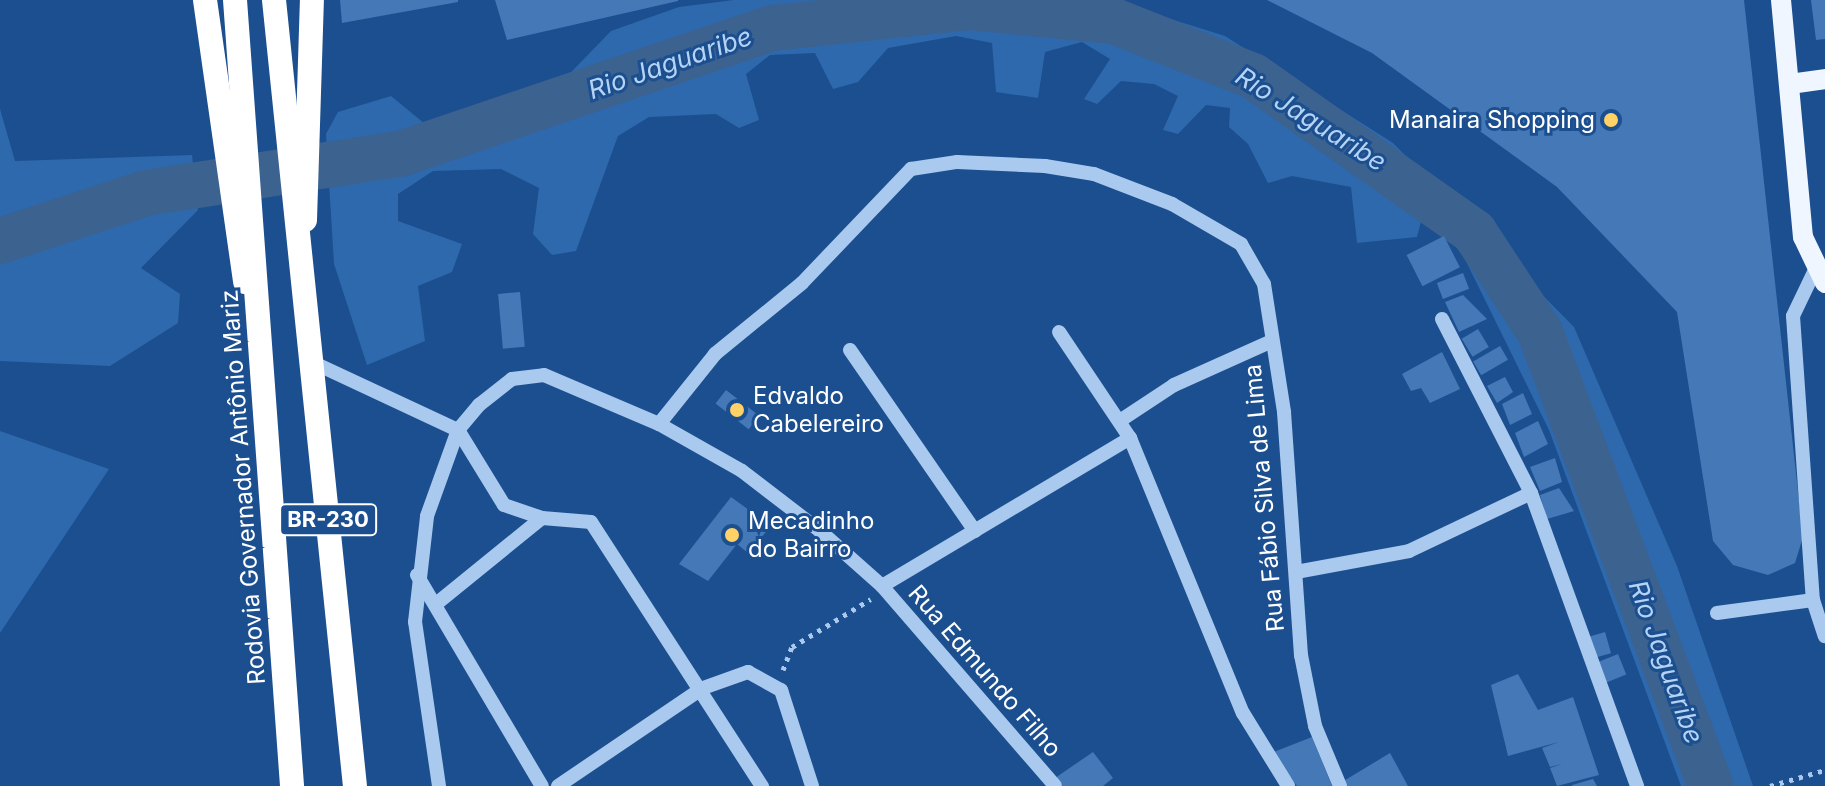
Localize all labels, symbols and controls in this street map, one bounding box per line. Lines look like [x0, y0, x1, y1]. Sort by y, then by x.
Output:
water label: Rio Jaguaribe [584, 20, 756, 106]
water label: Rio Jaguaribe [1230, 60, 1392, 178]
place label: Manaira Shopping [1389, 106, 1595, 134]
marker: Manaira Shopping [1602, 111, 1620, 129]
street label: Rodovia Governador Antônio Mariz [215, 289, 271, 685]
street label: Rua Fábio Silva de Lima [1238, 363, 1290, 633]
place label: Edvaldo Cabelereiro [753, 382, 884, 438]
marker: Edvaldo Cabelereiro [728, 401, 746, 419]
road number: BR-230 [278, 502, 378, 538]
place label: Mecadinho do Bairro [748, 507, 874, 563]
marker: Mecadinho do Bairro [723, 526, 741, 544]
water label: Rio Jaguaribe [1622, 576, 1710, 748]
street label: Rua Edmundo Filho [902, 579, 1068, 763]

